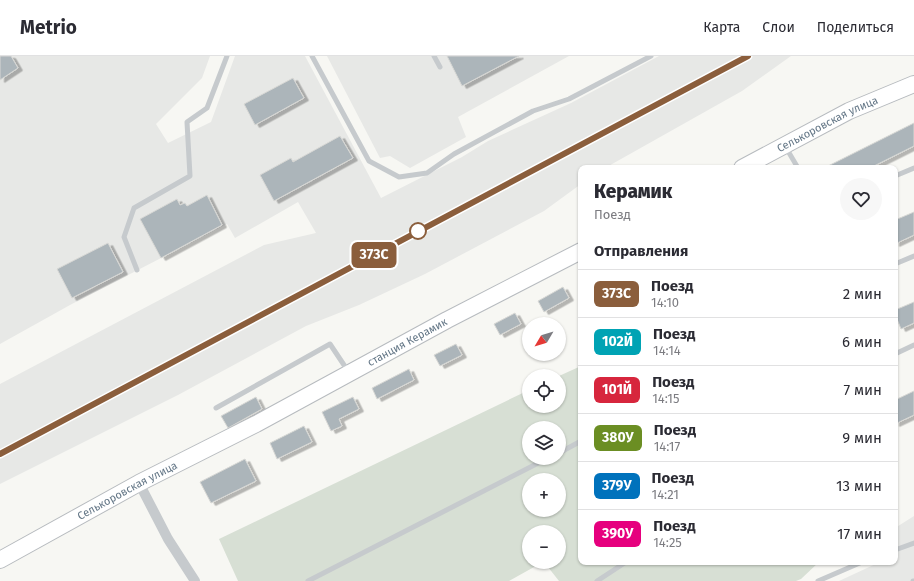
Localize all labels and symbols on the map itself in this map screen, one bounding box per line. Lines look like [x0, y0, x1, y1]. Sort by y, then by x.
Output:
street label: Селькоровская улица [775, 94, 880, 155]
unlabelled marker [409, 222, 427, 240]
line badge: 373C [346, 242, 402, 268]
street label: станция Керамик [365, 315, 450, 369]
north arrow [522, 317, 566, 361]
street label: Селькоровская улица [75, 459, 180, 523]

